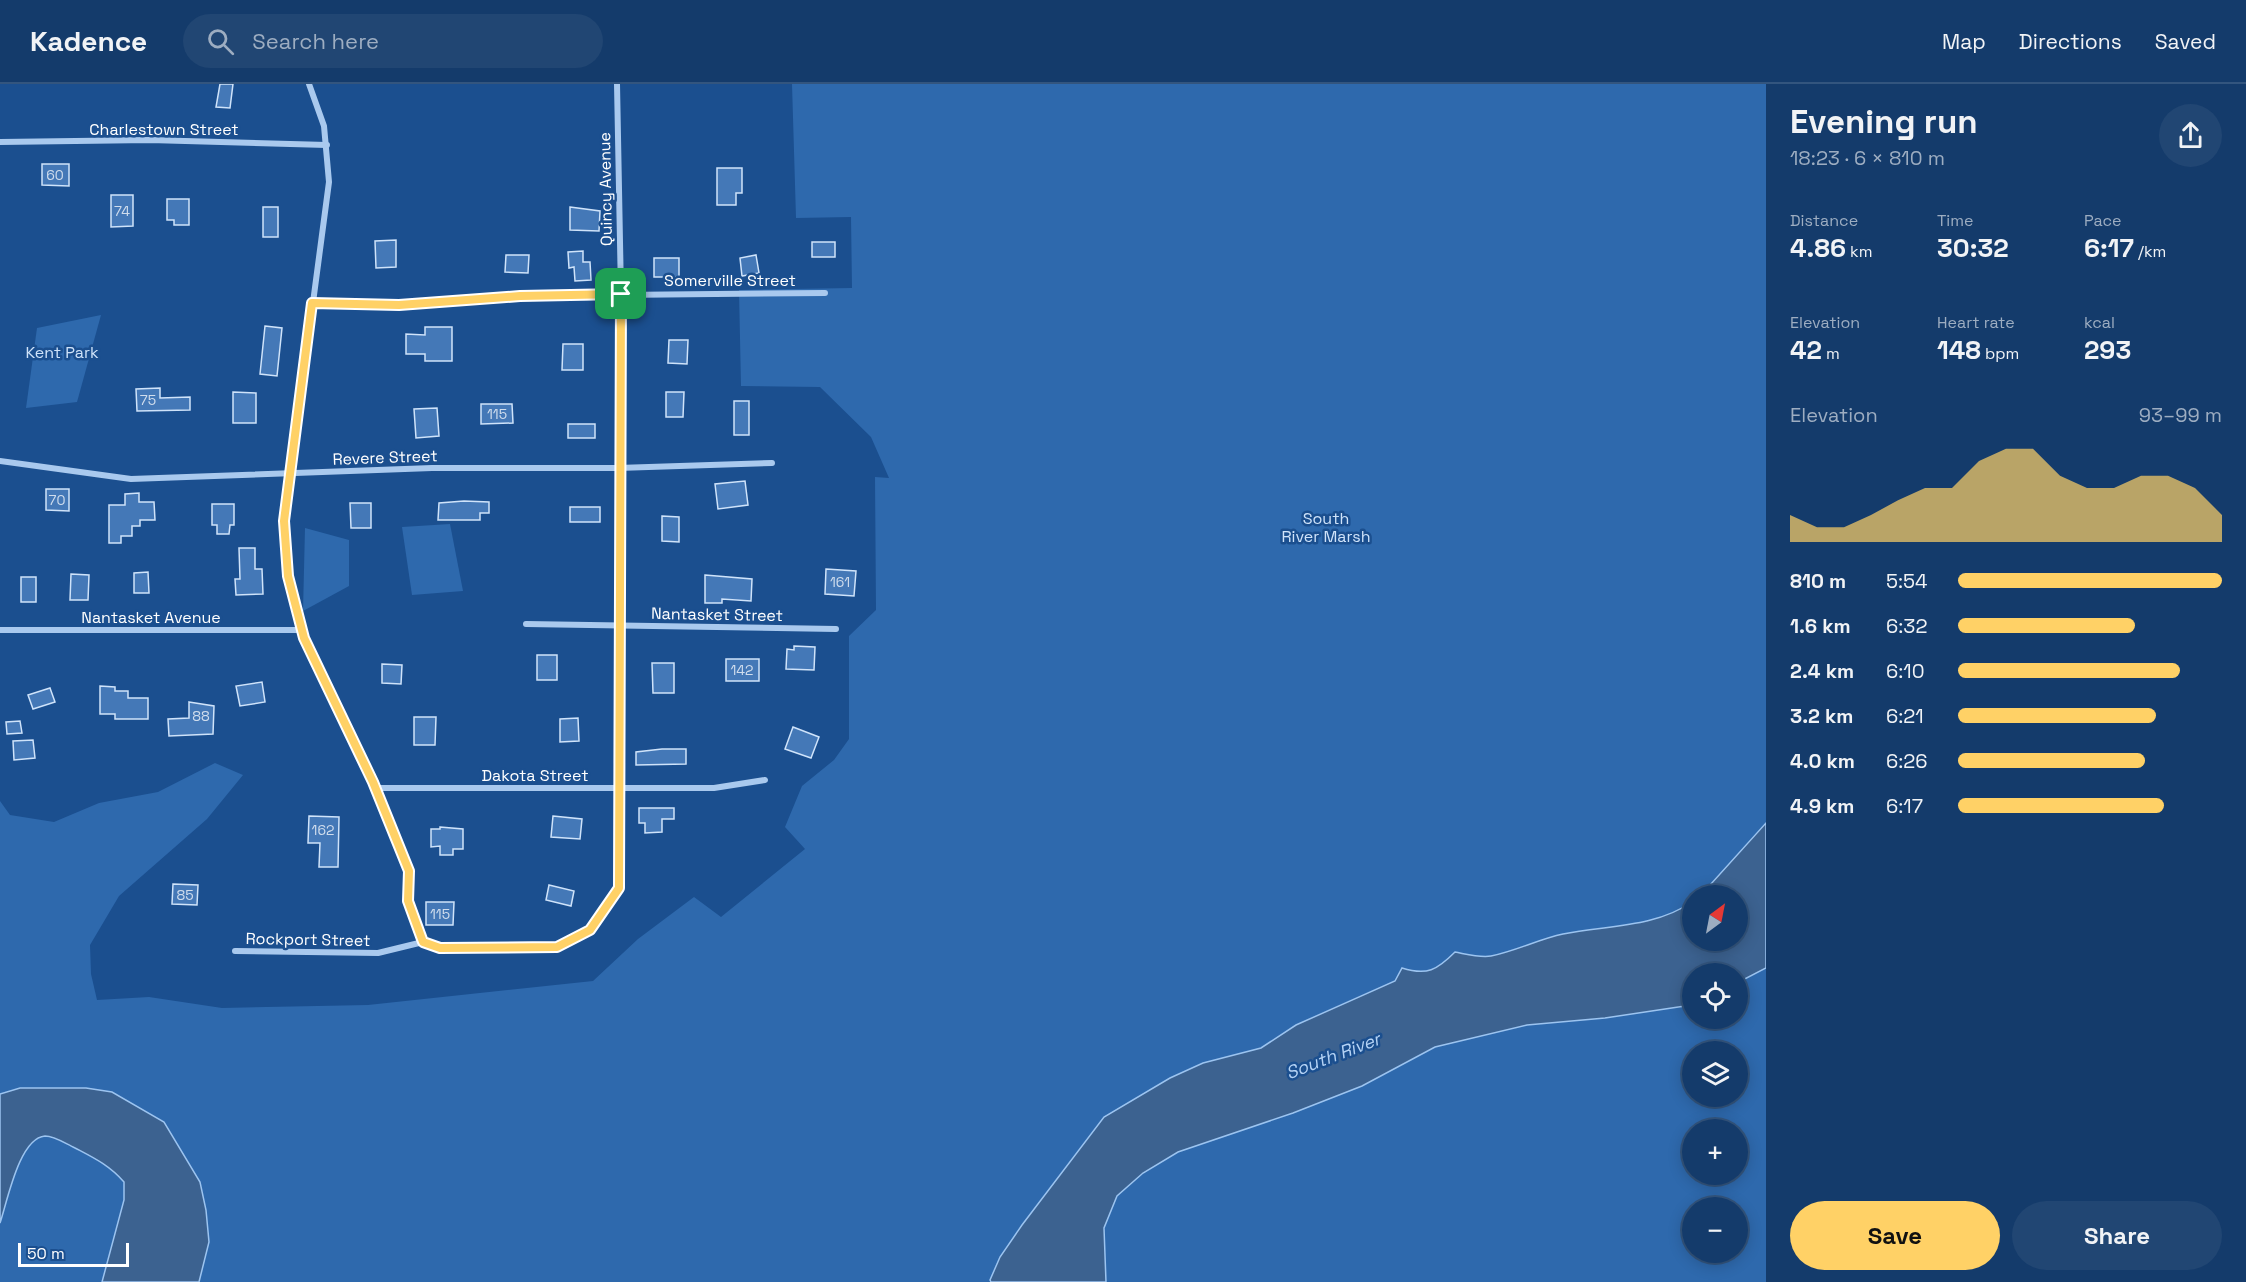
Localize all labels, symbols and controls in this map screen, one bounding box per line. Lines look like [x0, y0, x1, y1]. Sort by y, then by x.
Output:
search box [183, 14, 603, 68]
text: Kadence [30, 23, 147, 59]
icon: search [204, 25, 237, 58]
text: Search here [252, 27, 379, 55]
text: Map [1942, 28, 1986, 55]
text: Directions [2019, 28, 2122, 55]
text: Saved [2155, 28, 2216, 55]
text: Evening run [1790, 101, 1978, 143]
button: share [2159, 104, 2222, 167]
street label: Charlestown Street [89, 119, 239, 140]
street label: Quincy Avenue [594, 132, 617, 246]
text: 18:23 · 6 × 810 m [1790, 145, 1945, 171]
house number: 60 [46, 166, 64, 184]
house number: 74 [114, 202, 130, 220]
text: Distance [1790, 210, 1858, 231]
text: Time [1937, 210, 1973, 231]
text: Pace [2084, 210, 2121, 231]
text: 4.86 [1790, 231, 1846, 265]
text: 30:32 [1937, 231, 2009, 265]
text: 6:17 [2084, 231, 2134, 265]
text: km [1846, 241, 1872, 262]
text: /km [2134, 241, 2166, 262]
pin [595, 268, 646, 319]
street label: Somerville Street [664, 270, 796, 291]
icon: arrive [604, 277, 637, 310]
text: Elevation [1790, 312, 1860, 333]
text: Heart rate [1937, 312, 2015, 333]
text: kcal [2084, 312, 2115, 333]
text: 42 [1790, 333, 1822, 367]
text: 148 [1937, 333, 1981, 367]
text: 293 [2084, 333, 2131, 367]
park label: Kent Park [25, 342, 99, 363]
text: m [1822, 343, 1840, 364]
text: bpm [1981, 343, 2019, 364]
house number: 75 [140, 391, 156, 409]
text: Elevation [1790, 402, 1878, 428]
text: 93–99 m [2139, 402, 2222, 428]
house number: 115 [487, 405, 507, 423]
street label: Revere Street [332, 445, 438, 470]
house number: 70 [49, 491, 65, 509]
park label: South River Marsh [1281, 508, 1371, 547]
text: 810 m [1790, 568, 1846, 594]
text: 5:54 [1886, 568, 1928, 594]
house number: 161 [830, 573, 850, 591]
street label: Nantasket Street [651, 603, 783, 626]
street label: Nantasket Avenue [81, 607, 221, 628]
text: 1.6 km [1790, 613, 1851, 639]
text: 6:32 [1886, 613, 1927, 639]
text: 2.4 km [1790, 658, 1854, 684]
text: 6:10 [1886, 658, 1924, 684]
house number: 142 [730, 661, 754, 679]
text: 3.2 km [1790, 703, 1853, 729]
text: 6:21 [1886, 703, 1924, 729]
house number: 88 [192, 707, 210, 725]
text: 4.0 km [1790, 748, 1855, 774]
text: 6:26 [1886, 748, 1928, 774]
street label: Dakota Street [481, 765, 589, 786]
text: 4.9 km [1790, 793, 1854, 819]
text: 6:17 [1886, 793, 1923, 819]
house number: 162 [312, 821, 334, 839]
north arrow [1682, 885, 1748, 951]
map controls [1682, 885, 1748, 1263]
house number: 85 [176, 886, 194, 904]
house number: 115 [430, 905, 450, 923]
street label: Rockport Street [245, 928, 371, 951]
button: locate [1682, 963, 1748, 1029]
water label: South River [1282, 1026, 1386, 1084]
button: layers [1682, 1041, 1748, 1107]
button: + [1682, 1119, 1748, 1185]
button: − [1682, 1197, 1748, 1263]
button: Save [1790, 1201, 2000, 1270]
button: Share [2012, 1201, 2222, 1270]
scale bar [18, 1240, 129, 1268]
text: 50 m [27, 1243, 65, 1264]

